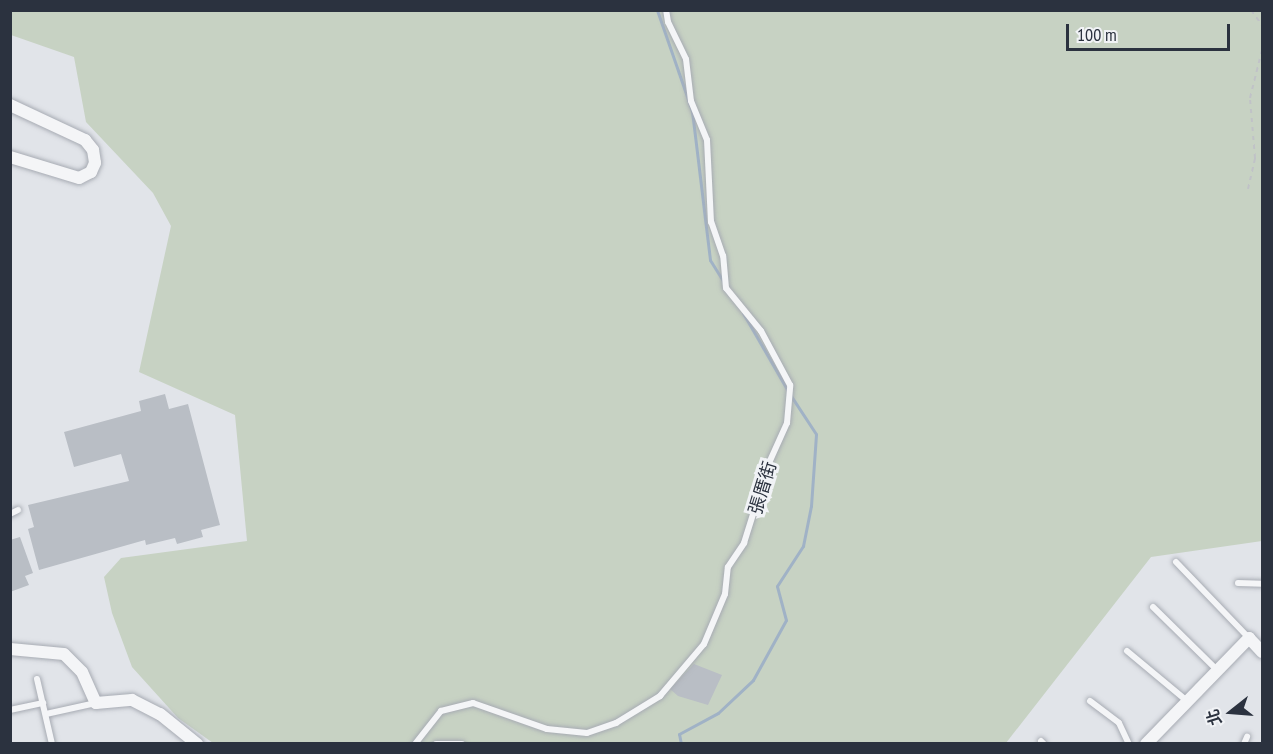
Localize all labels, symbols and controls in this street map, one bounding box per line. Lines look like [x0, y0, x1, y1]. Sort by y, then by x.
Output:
scale bar [1069, 12, 1232, 50]
text: 100 m [1077, 23, 1117, 46]
street label: 張厝街 [745, 459, 781, 517]
north arrow [1201, 682, 1261, 742]
text: 北 [1202, 707, 1226, 728]

